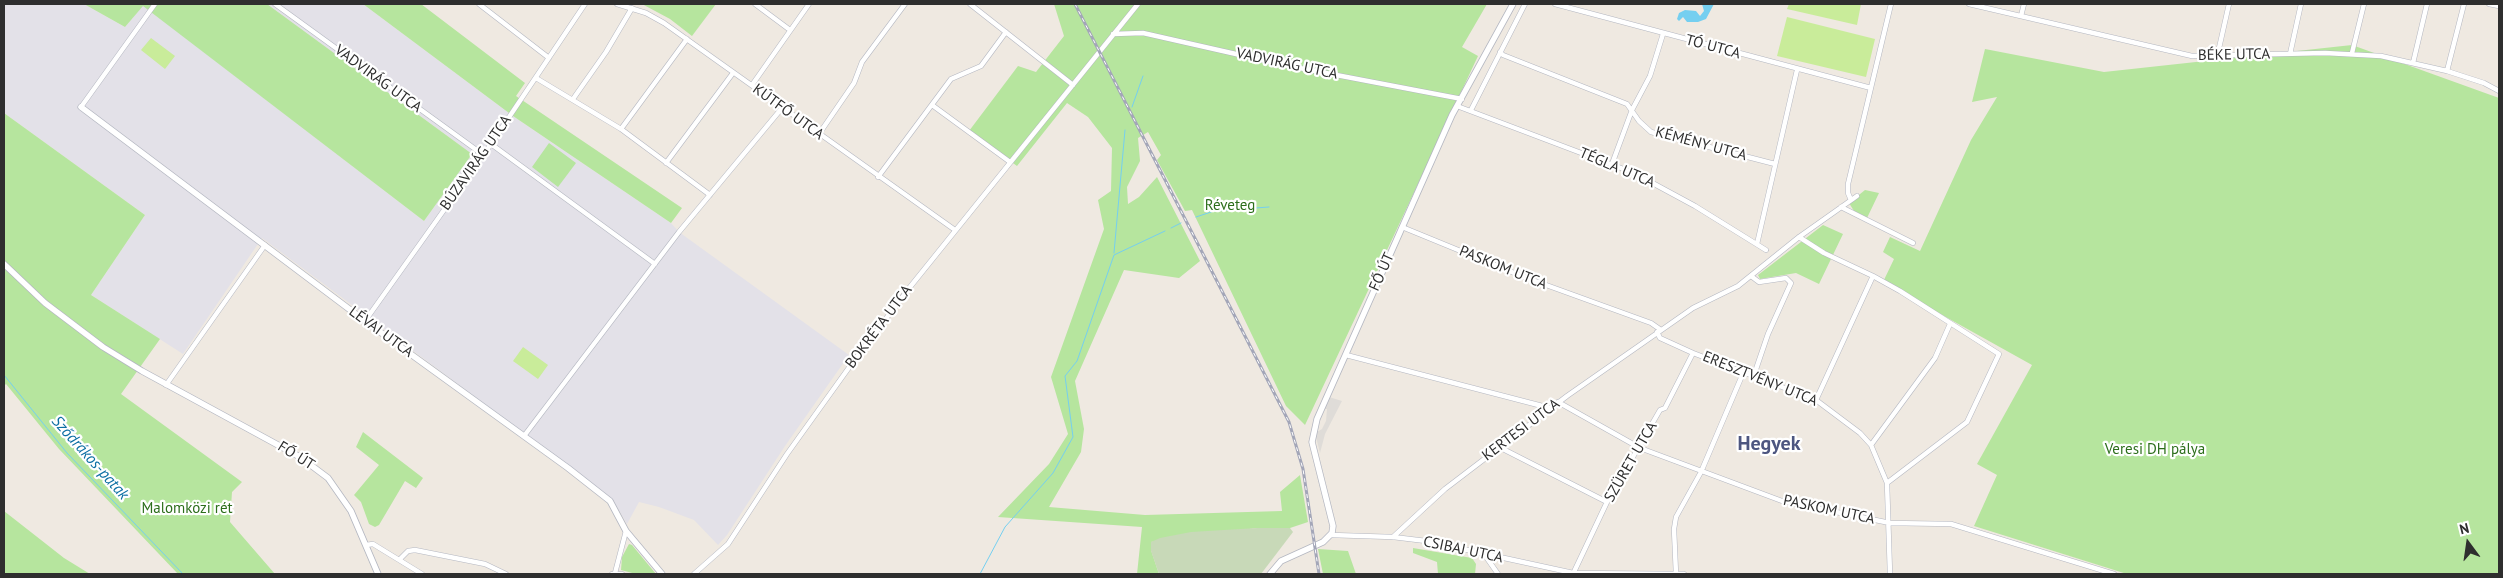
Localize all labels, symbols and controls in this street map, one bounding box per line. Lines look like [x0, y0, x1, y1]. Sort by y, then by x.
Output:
street label: TÓ UTCA [1684, 31, 1742, 63]
street label: VADVIRÁG UTCA [331, 41, 425, 117]
street label: VADVIRÁG UTCA [1235, 44, 1339, 84]
street label: BÉKE UTCA [2198, 45, 2270, 65]
street label: KÚTFŐ UTCA [749, 80, 827, 144]
street label: BÚZAVIRÁG UTCA [437, 112, 515, 214]
street label: KÉMÉNY UTCA [1653, 123, 1749, 165]
street label: TÉGLA UTCA [1576, 144, 1658, 192]
park label: Réveteg [1205, 197, 1255, 215]
street label: PASKOM UTCA [1457, 242, 1549, 294]
street label: FŐ ÚT [1366, 250, 1398, 294]
street label: BOKRÉTA UTCA [842, 282, 916, 372]
street label: LÉVAI UTCA [345, 303, 417, 361]
street label: ERESZTVÉNY UTCA [1700, 348, 1820, 410]
street label: KERTESI UTCA [1479, 395, 1563, 465]
water label: Sződrákos-patak [47, 412, 133, 504]
street label: SZÜRET UTCA [1601, 419, 1661, 505]
district label: Hegyek [1737, 432, 1801, 456]
street label: FŐ ÚT [274, 438, 318, 474]
park label: Veresi DH pálya [2105, 441, 2205, 459]
street label: PASKOM UTCA [1782, 492, 1876, 528]
park label: Malomközi rét [141, 500, 233, 518]
north arrow [2443, 518, 2493, 568]
text: N [2458, 519, 2471, 538]
street label: CSIBAJ UTCA [1421, 533, 1505, 567]

